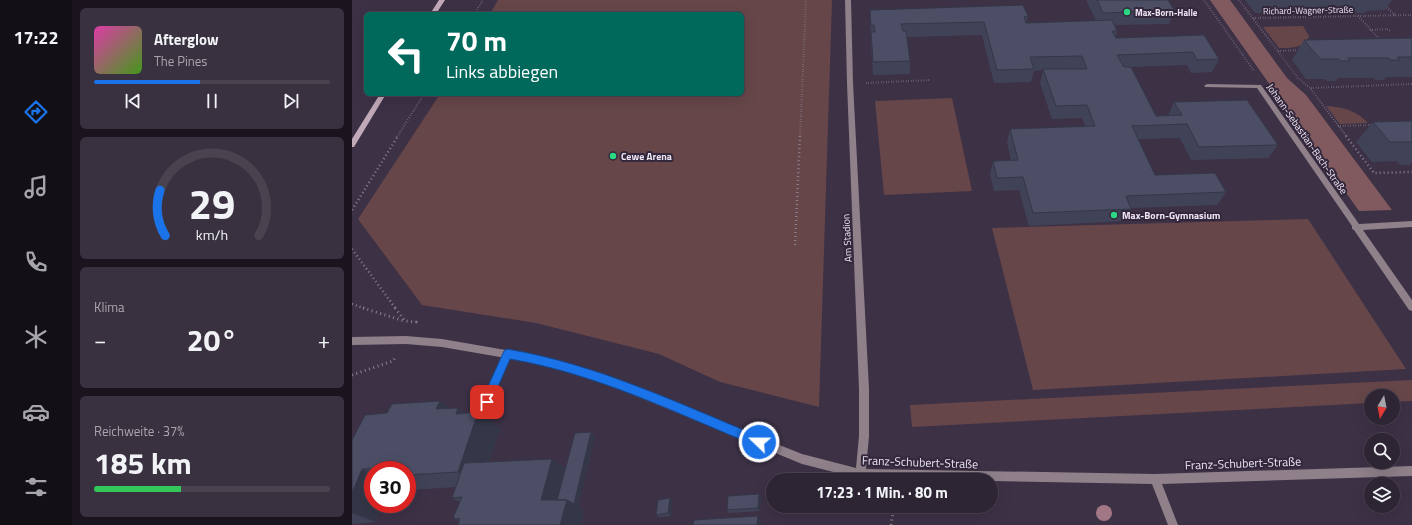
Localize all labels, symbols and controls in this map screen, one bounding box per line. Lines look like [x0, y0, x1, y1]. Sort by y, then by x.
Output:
street label: Richard-Wagner-Straße [1263, 3, 1354, 17]
place label: Max-Born-Halle [1135, 6, 1198, 19]
marker: Max-Born-Halle [1122, 7, 1132, 17]
text: 70 m [446, 19, 507, 62]
text: 17:22 [14, 24, 58, 51]
text: Afterglow [154, 28, 219, 51]
icon: left [380, 28, 432, 80]
text: The Pines [154, 51, 207, 71]
text: Links abbiegen [446, 58, 558, 85]
street label: Johann-Sebastian-Bach-Straße [1263, 81, 1351, 197]
icon: previous [122, 90, 144, 112]
icon: pause [201, 90, 223, 112]
icon: next [280, 90, 302, 112]
icon: directions [22, 98, 50, 126]
place label: Cewe Arena [621, 149, 672, 164]
marker: Cewe Arena [608, 151, 618, 161]
text: 29 [189, 172, 235, 235]
icon: music [22, 173, 50, 201]
place label: Max-Born-Gymnasium [1122, 208, 1220, 223]
marker: Max-Born-Gymnasium [1109, 210, 1119, 220]
street label: Am Stadion [838, 213, 856, 263]
text: km/h [196, 223, 228, 245]
icon: phone [22, 248, 50, 276]
text: Klima [94, 297, 125, 317]
text: 20° [187, 317, 237, 363]
icon: climate [22, 323, 50, 351]
text: − [94, 323, 106, 357]
text: + [318, 323, 330, 357]
pin [470, 385, 504, 419]
north arrow [1364, 389, 1400, 425]
map controls [1364, 389, 1400, 513]
icon: arrive [476, 391, 498, 413]
icon: car [22, 398, 50, 426]
text: Reichweite · 37% [94, 421, 185, 441]
position arrow [738, 421, 780, 463]
button: search [1364, 433, 1400, 469]
text: 185 km [94, 440, 192, 486]
street label: Franz-Schubert-Straße [862, 450, 978, 474]
street label: Franz-Schubert-Straße [1185, 451, 1301, 475]
speed limit sign: 30 [364, 461, 416, 513]
icon: filters [22, 473, 50, 501]
button: layers [1364, 477, 1400, 513]
text: 17:23 · 1 Min. · 80 m [816, 481, 948, 504]

